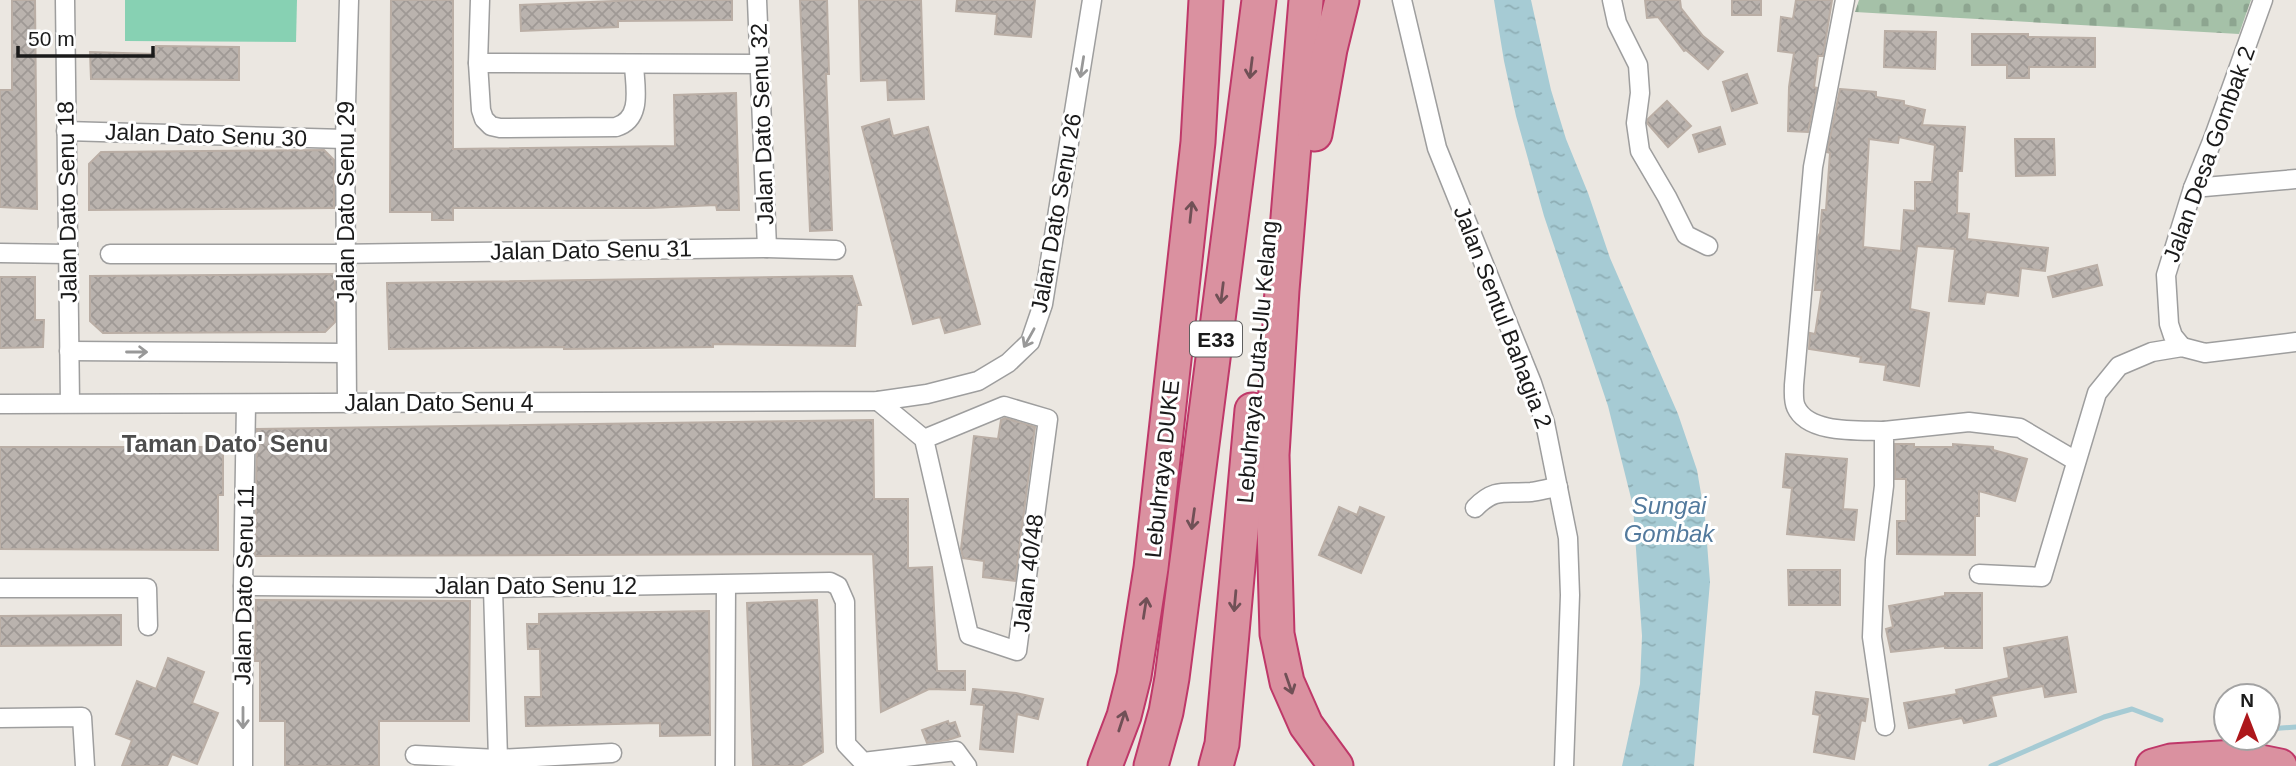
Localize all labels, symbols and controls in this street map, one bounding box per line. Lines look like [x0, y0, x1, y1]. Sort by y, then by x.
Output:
scale bar [18, 14, 152, 58]
street label: Jalan Dato Senu 32 [745, 23, 779, 225]
text: 50 m [28, 27, 75, 50]
street label: Jalan Desa Gombak 2 [2158, 43, 2260, 265]
one-way arrow [1075, 56, 1088, 78]
one-way arrow [1244, 56, 1257, 79]
street label: Jalan Dato Senu 18 [52, 101, 82, 303]
street label: Jalan Dato Senu 29 [333, 101, 359, 303]
street label: Jalan Dato Senu 26 [1026, 111, 1086, 315]
street label: Jalan Dato Senu 30 [105, 118, 307, 152]
one-way arrow [1184, 201, 1197, 224]
street label: Jalan Sentul Bahagia 2 [1448, 202, 1558, 432]
street label: Lebuhraya Duta-Ulu Kelang [1232, 219, 1282, 505]
street label: Jalan Dato Senu 31 [490, 235, 692, 265]
one-way arrow [1216, 282, 1229, 304]
road number: E33 [1190, 322, 1242, 356]
one-way arrow [1022, 327, 1036, 347]
one-way arrow [125, 345, 148, 358]
street label: Lebuhraya DUKE [1140, 379, 1184, 559]
street label: Jalan Dato Senu 4 [344, 390, 534, 416]
district label: Taman Dato' Senu [122, 430, 328, 457]
street label: Jalan Dato Senu 11 [229, 485, 259, 685]
water label: Sungai Gombak [1624, 492, 1716, 547]
one-way arrow [1187, 507, 1200, 530]
street label: Jalan 40/48 [1008, 512, 1048, 634]
street label: Jalan Dato Senu 12 [435, 573, 637, 599]
one-way arrow [1228, 589, 1241, 612]
one-way arrow [1139, 597, 1152, 620]
one-way arrow [1284, 672, 1296, 694]
north arrow [2212, 682, 2282, 752]
text: N [2240, 690, 2254, 711]
one-way arrow [236, 706, 250, 729]
one-way arrow [1117, 711, 1129, 733]

